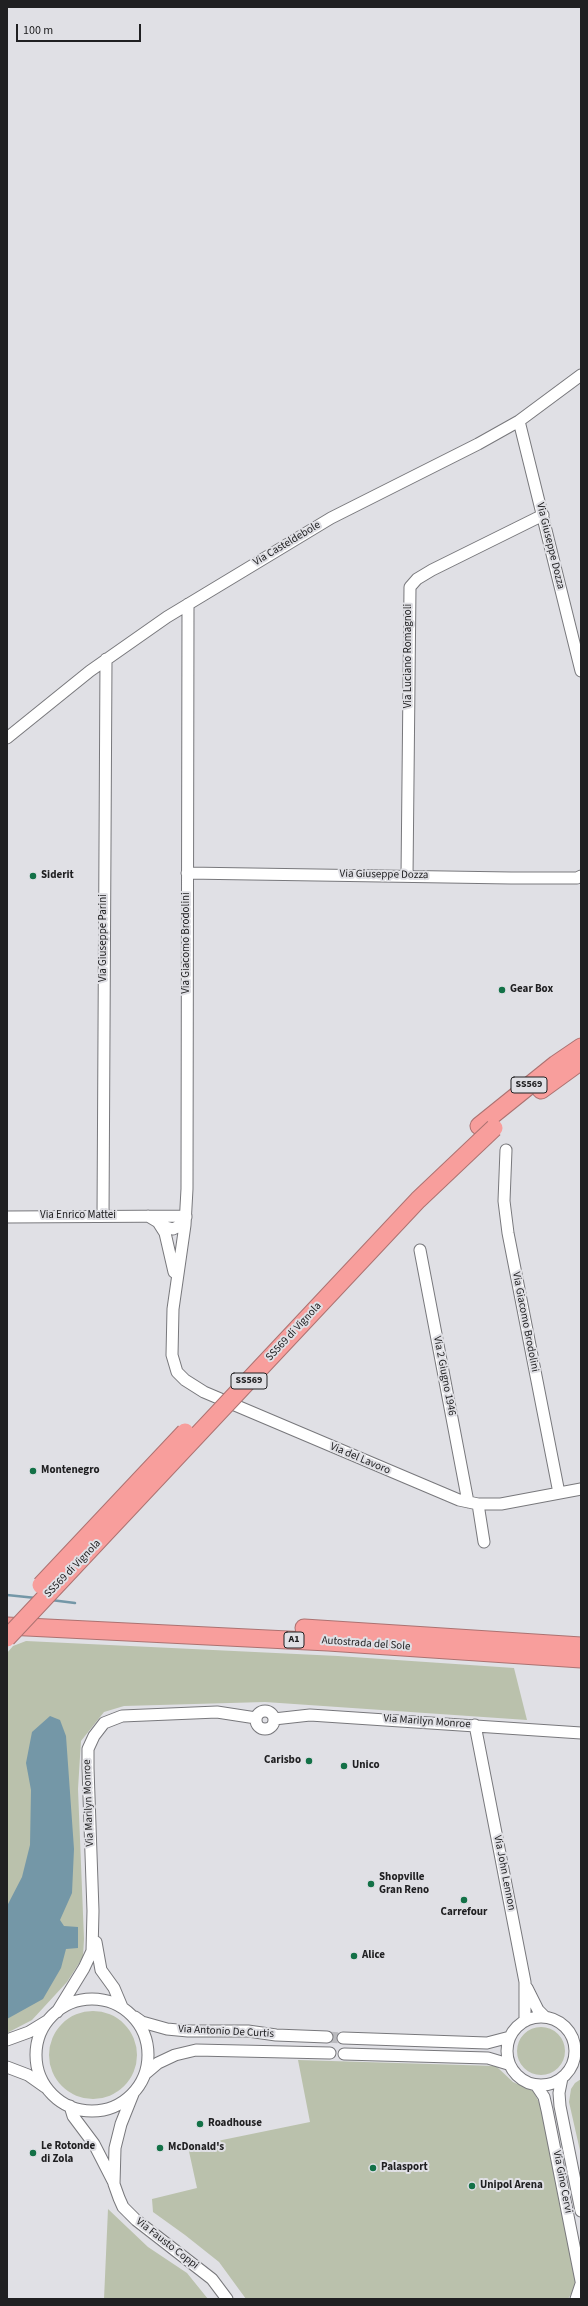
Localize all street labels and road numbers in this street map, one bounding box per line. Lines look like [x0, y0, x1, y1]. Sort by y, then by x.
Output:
street label: Via Giuseppe Dozza [533, 501, 567, 591]
street label: Via Casteldebole [251, 519, 323, 569]
street label: Via Luciano Romagnoli [402, 604, 416, 708]
street label: Via Giuseppe Dozza [339, 868, 429, 882]
street label: Via Giacomo Brodolini [180, 892, 194, 994]
street label: Via Giuseppe Parini [97, 894, 111, 982]
road number: SS569 [511, 1077, 547, 1093]
street label: Via Enrico Mattei [40, 1209, 116, 1223]
street label: Via Giacomo Brodolini [509, 1271, 541, 1373]
street label: SS569 di Vignola [263, 1300, 325, 1364]
street label: Via 2 Giugno 1946 [430, 1335, 458, 1417]
road number: SS569 [231, 1373, 267, 1389]
street label: Via del Lavoro [328, 1440, 392, 1478]
street label: SS569 di Vignola [42, 1537, 104, 1601]
road number: A1 [284, 1632, 304, 1648]
street label: Autostrada del Sole [321, 1634, 411, 1654]
street label: Via Marilyn Monroe [383, 1712, 471, 1732]
street label: Via Marilyn Monroe [81, 1759, 97, 1847]
street label: Via John Lennon [490, 1834, 518, 1912]
street label: Via Antonio De Curtis [178, 2023, 274, 2041]
street label: Via Gino Cervi [549, 2150, 575, 2214]
street label: Via Fausto Coppi [133, 2215, 201, 2273]

